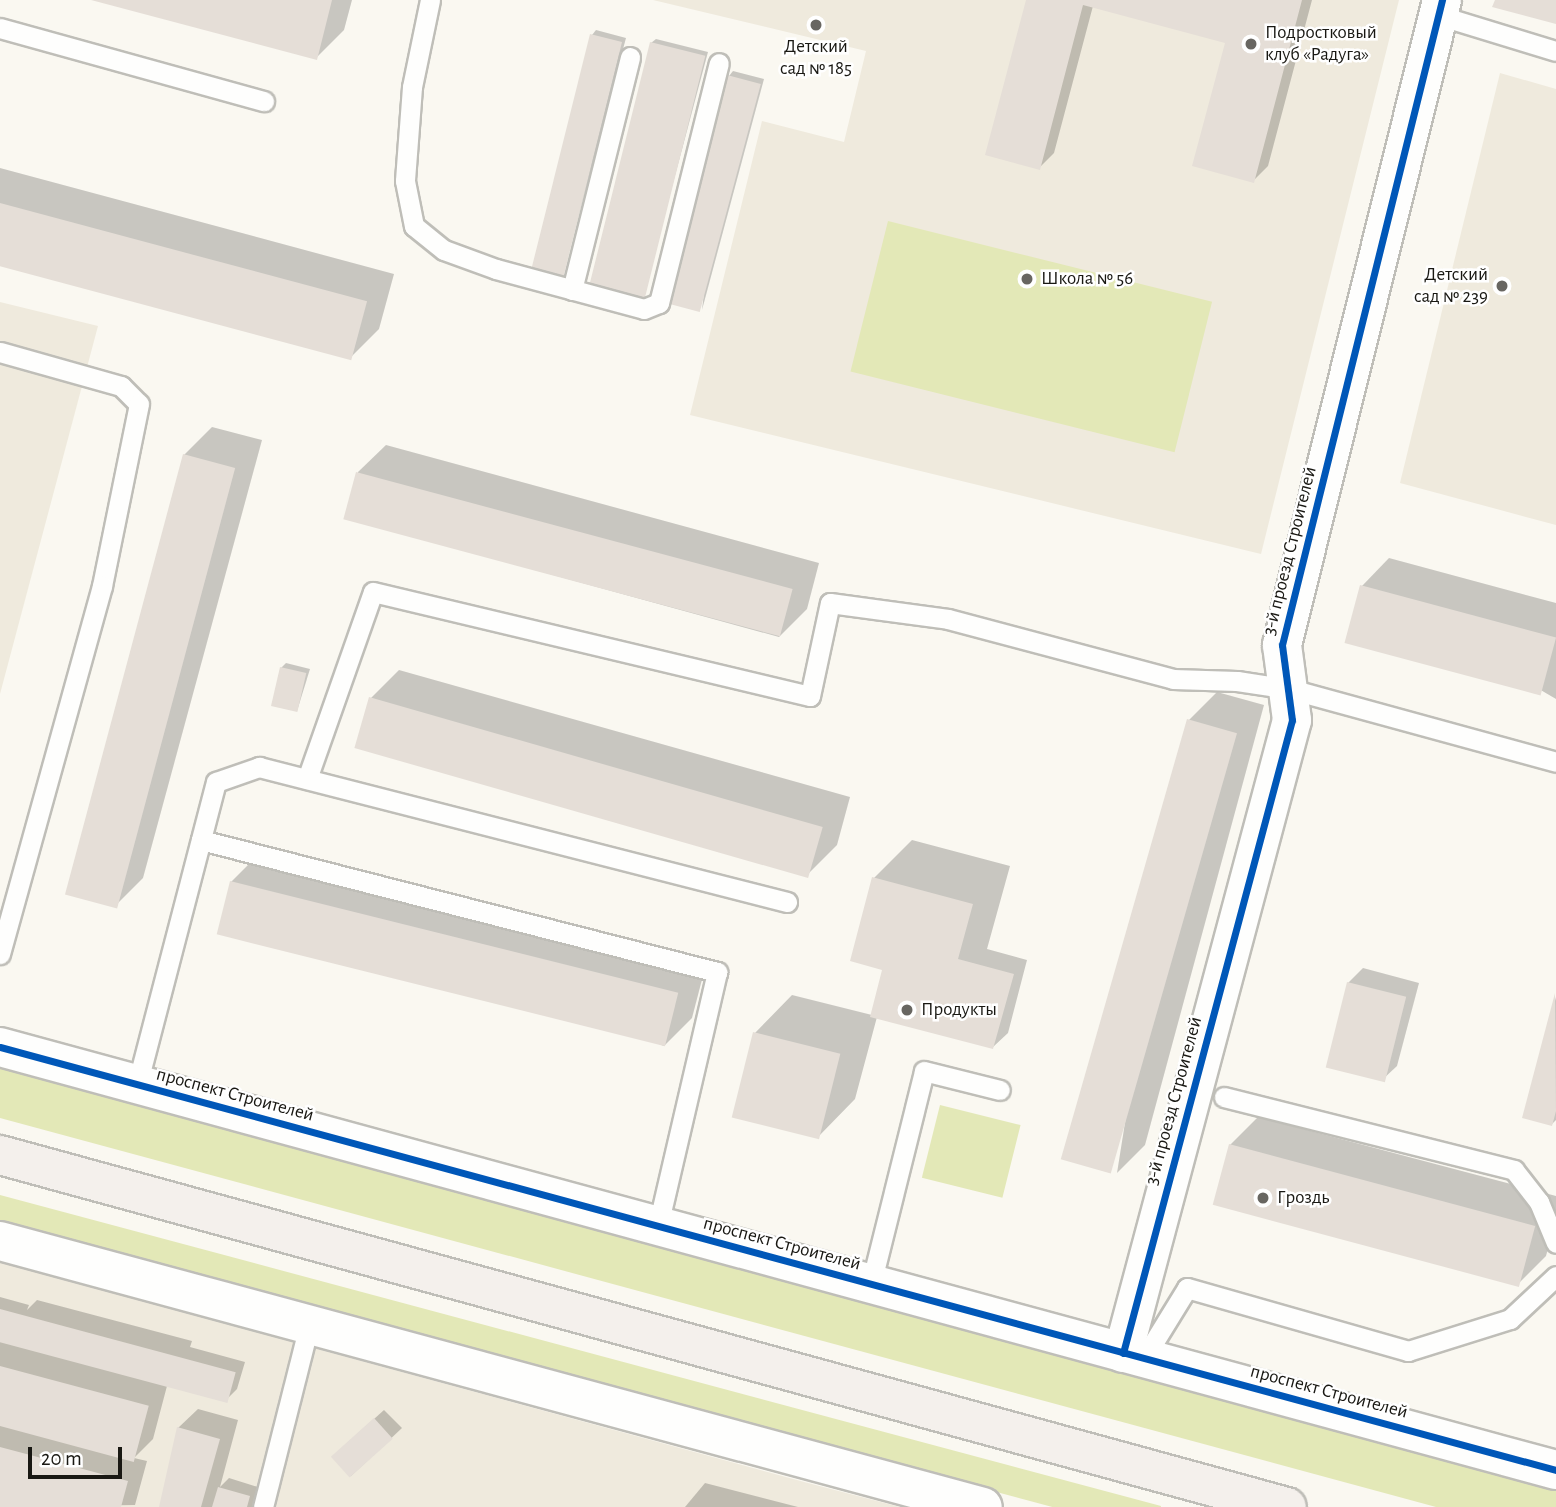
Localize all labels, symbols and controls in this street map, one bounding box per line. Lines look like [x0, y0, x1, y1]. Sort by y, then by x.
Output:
marker: Детский сад № 185 [808, 17, 824, 33]
place label: Подростковый клуб «Радуга» [1265, 22, 1377, 66]
place label: Детский сад № 185 [780, 36, 852, 80]
marker: Подростковый клуб «Радуга» [1243, 36, 1259, 52]
place label: Детский сад № 239 [1414, 264, 1488, 308]
place label: Школа № 56 [1041, 268, 1133, 290]
marker: Школа № 56 [1019, 271, 1035, 287]
marker: Детский сад № 239 [1494, 278, 1510, 294]
street label: 3-й проезд Строителей [1258, 464, 1322, 638]
place label: Продукты [921, 999, 997, 1021]
marker: Продукты [899, 1002, 915, 1018]
street label: 3-й проезд Строителей [1141, 1014, 1207, 1188]
street label: проспект Строителей [154, 1063, 316, 1127]
place label: Гроздь [1277, 1187, 1329, 1209]
marker: Гроздь [1255, 1190, 1271, 1206]
street label: проспект Строителей [701, 1212, 863, 1276]
street label: проспект Строителей [1248, 1360, 1410, 1424]
scale bar [32, 1434, 126, 1478]
text: 20 m [41, 1448, 82, 1469]

